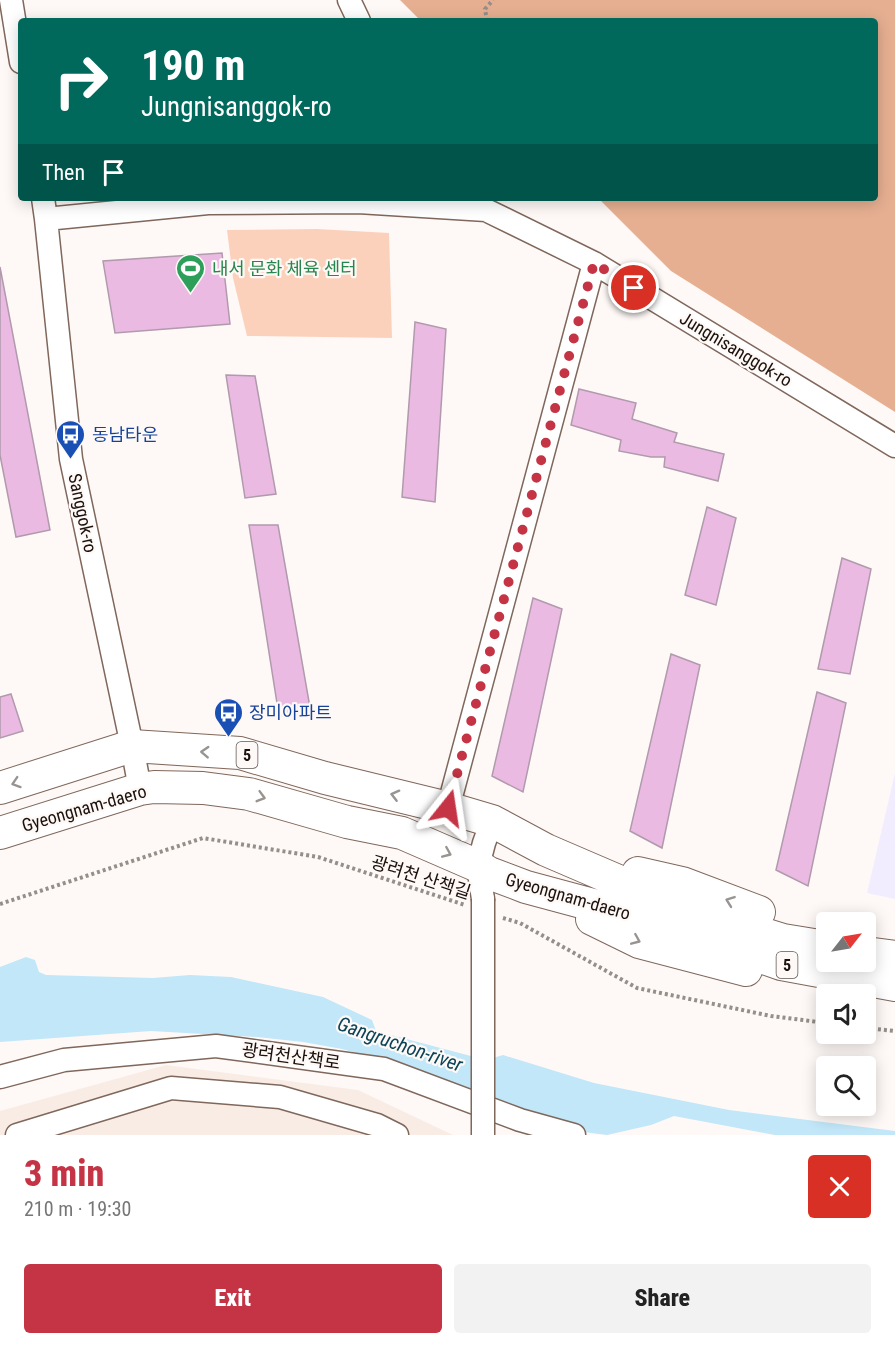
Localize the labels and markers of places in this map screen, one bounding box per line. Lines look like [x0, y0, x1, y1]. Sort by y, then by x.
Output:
sports icon: 내서 문화 체육 센터 [175, 252, 207, 294]
place label: 내서 문화 체육 센터 [212, 258, 357, 279]
pin [608, 262, 659, 313]
bus stop icon: 동남타운 [55, 418, 87, 460]
place label: 동남타운 [92, 424, 158, 445]
bus stop icon: 장미아파트 [212, 696, 244, 738]
place label: 장미아파트 [249, 702, 332, 723]

